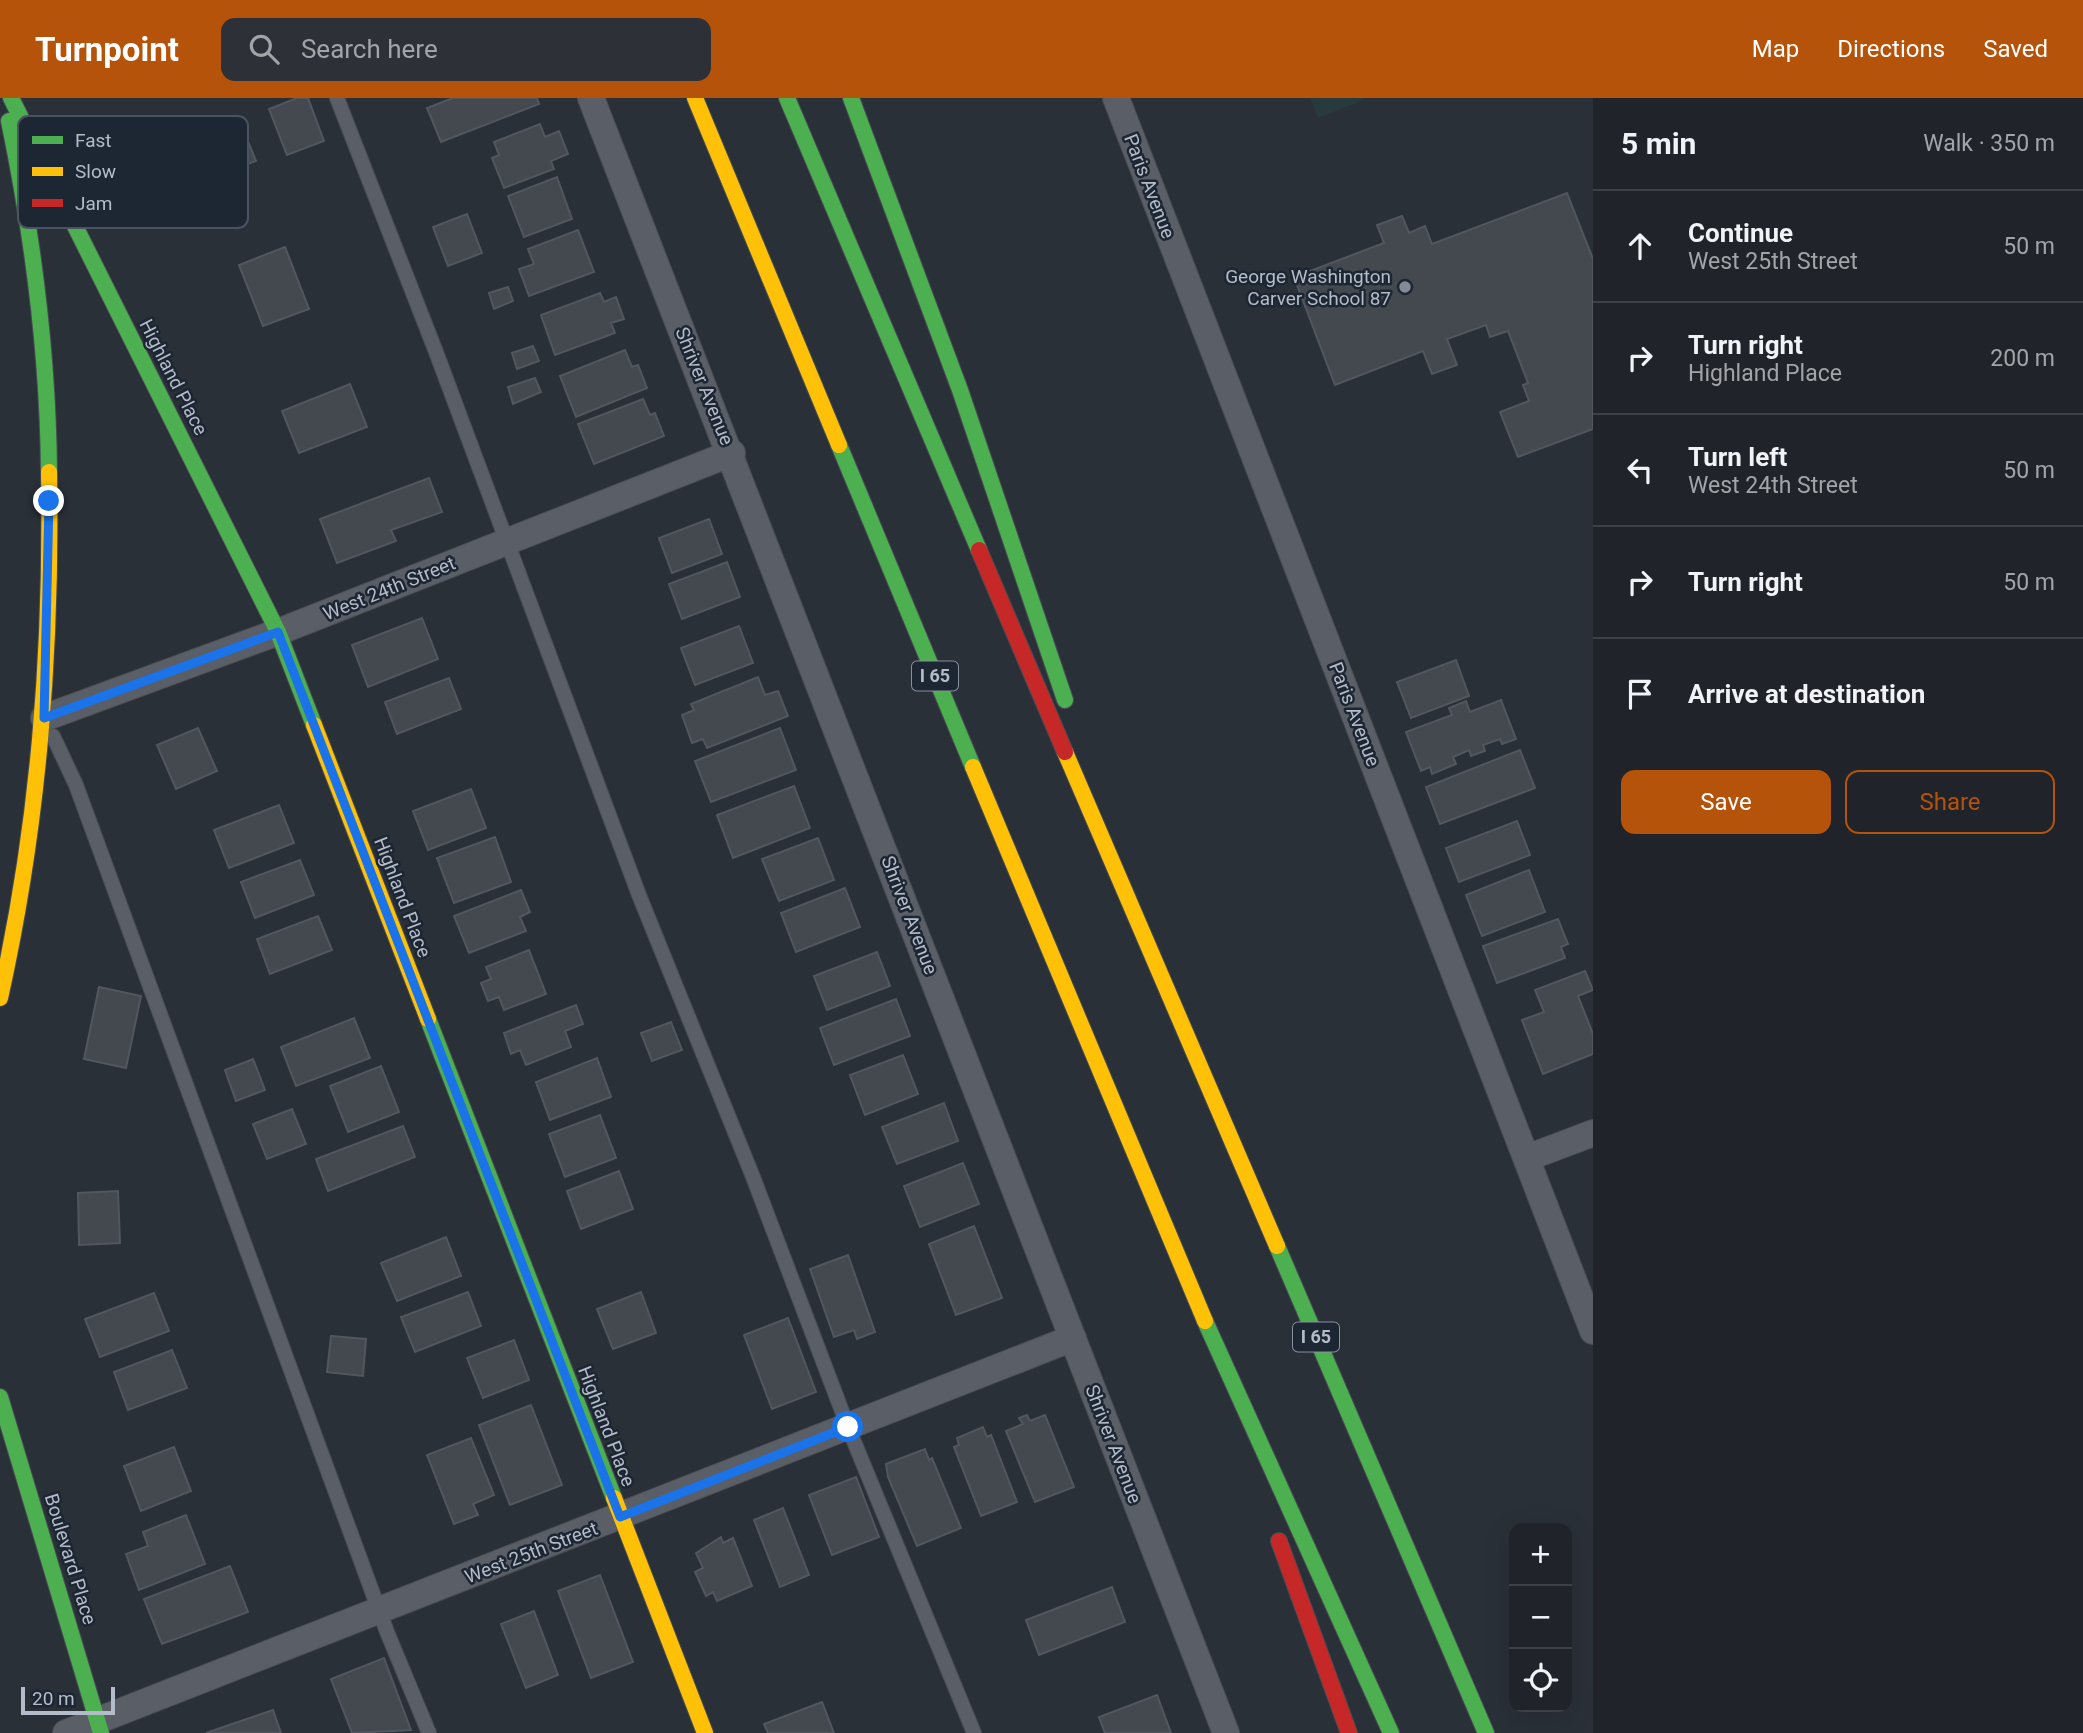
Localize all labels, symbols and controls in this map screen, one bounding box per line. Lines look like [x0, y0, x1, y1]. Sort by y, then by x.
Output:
search box [221, 18, 711, 81]
text: Turnpoint [35, 30, 179, 69]
icon: search [245, 30, 283, 68]
text: Search here [301, 34, 438, 64]
text: Map [1752, 35, 1799, 63]
text: Directions [1837, 35, 1945, 63]
text: Saved [1983, 35, 2048, 63]
legend [18, 116, 248, 228]
text: 5 min [1621, 126, 1696, 161]
text: Fast [75, 129, 112, 152]
text: Walk · 350 m [1923, 130, 2055, 157]
street label: Paris Avenue [1119, 131, 1180, 242]
text: Slow [75, 160, 116, 183]
text: Jam [75, 192, 112, 215]
text: Continue [1688, 218, 1793, 248]
icon: ahead [1621, 227, 1659, 265]
text: 50 m [2003, 233, 2055, 260]
text: West 25th Street [1688, 248, 1858, 275]
place label: George Washington Carver School 87 [1225, 265, 1391, 310]
marker: George Washington Carver School 87 [1397, 279, 1413, 295]
street label: Highland Place [134, 315, 213, 439]
street label: Shriver Avenue [670, 324, 739, 449]
text: Turn right [1688, 330, 1803, 360]
icon: right [1621, 339, 1659, 377]
text: 200 m [1990, 345, 2055, 372]
text: Highland Place [1688, 360, 1842, 387]
text: Turn left [1688, 442, 1787, 472]
icon: left [1621, 451, 1659, 489]
text: 50 m [2003, 457, 2055, 484]
text: West 24th Street [1688, 472, 1858, 499]
route end [33, 485, 64, 516]
street label: West 24th Street [320, 552, 459, 625]
icon: right [1621, 563, 1659, 601]
text: Turn right [1688, 567, 1803, 597]
text: 50 m [2003, 569, 2055, 596]
street label: Paris Avenue [1324, 659, 1385, 770]
road number: I 65 [912, 662, 958, 690]
icon: arrive [1621, 675, 1659, 713]
text: Arrive at destination [1688, 679, 1925, 709]
button: Save [1621, 770, 1831, 834]
button: Share [1845, 770, 2055, 834]
street label: Highland Place [369, 834, 436, 961]
street label: Shriver Avenue [876, 853, 943, 978]
road number: I 65 [1293, 1322, 1339, 1352]
street label: Highland Place [573, 1363, 640, 1490]
street label: Shriver Avenue [1080, 1382, 1147, 1507]
route start [832, 1411, 863, 1442]
street label: Boulevard Place [40, 1491, 101, 1627]
street label: West 25th Street [462, 1517, 601, 1588]
map controls [1509, 1523, 1572, 1712]
button: + [1509, 1523, 1572, 1586]
button: − [1509, 1586, 1572, 1649]
button: locate [1509, 1649, 1572, 1712]
scale bar [21, 1684, 116, 1716]
text: 20 m [32, 1687, 75, 1710]

